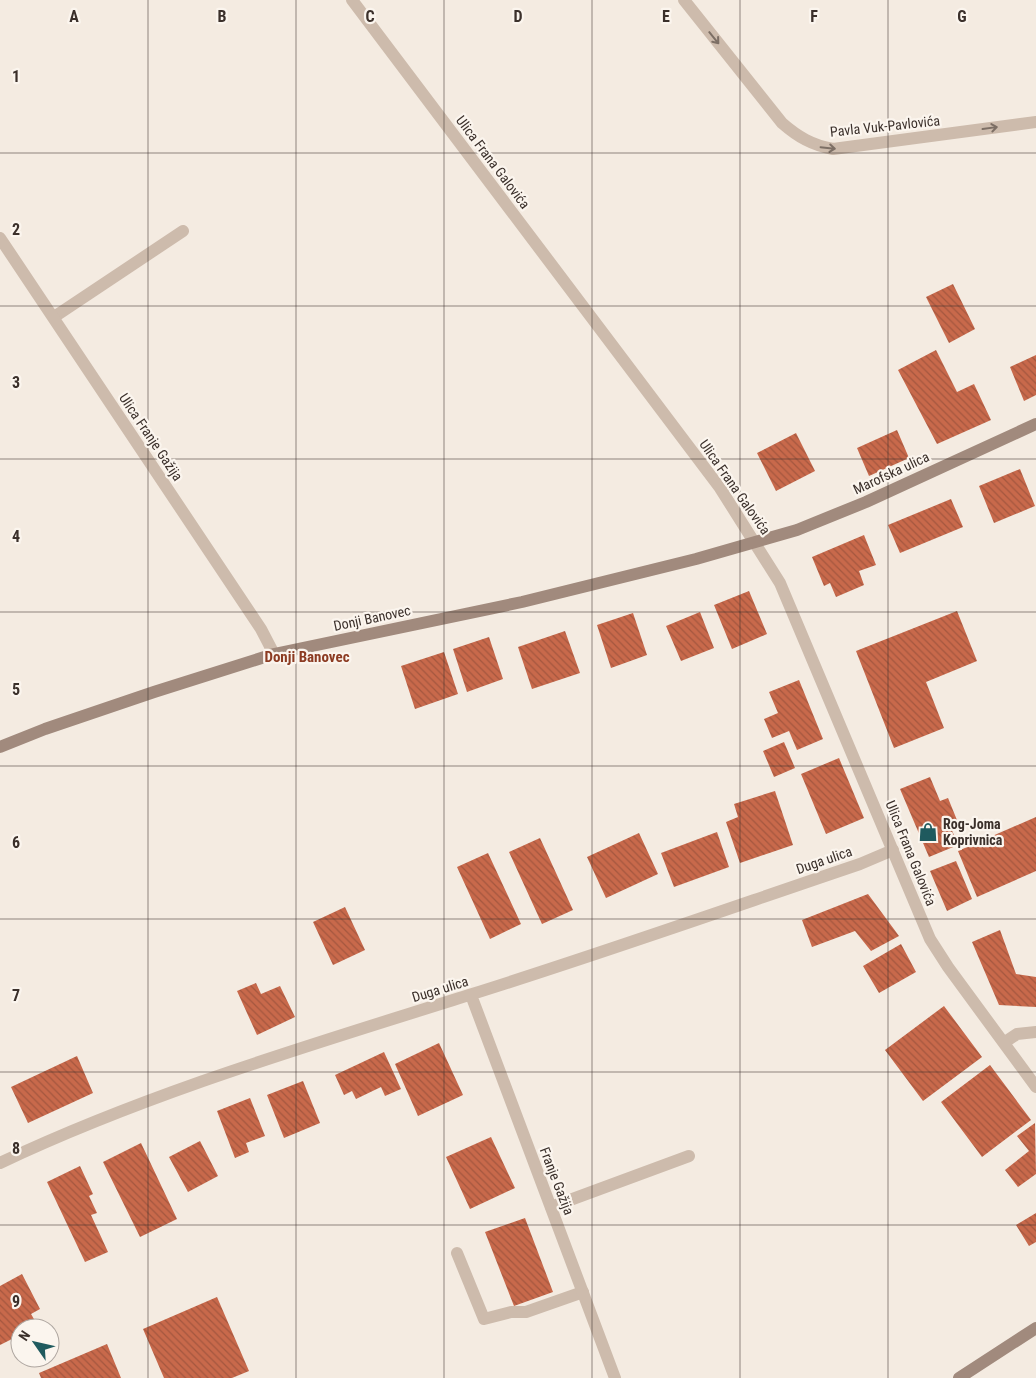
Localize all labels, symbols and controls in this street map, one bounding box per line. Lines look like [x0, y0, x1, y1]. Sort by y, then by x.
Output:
text: A [69, 7, 79, 26]
text: B [218, 7, 227, 26]
text: C [365, 7, 375, 26]
text: D [513, 7, 523, 26]
text: E [662, 7, 670, 26]
text: F [810, 7, 818, 26]
text: G [957, 7, 967, 26]
one-way arrow [709, 31, 720, 44]
text: 1 [12, 67, 20, 86]
street label: Ulica Frana Galovića [453, 112, 533, 212]
street label: Pavla Vuk-Pavlovića [829, 112, 941, 140]
one-way arrow [981, 123, 997, 133]
one-way arrow [820, 143, 836, 153]
text: 2 [12, 220, 20, 239]
text: 3 [12, 373, 20, 392]
street label: Ulica Franje Gažija [116, 390, 186, 484]
street label: Ulica Frana Galovića [696, 436, 774, 538]
street label: Marofska ulica [851, 448, 931, 498]
text: 4 [12, 527, 20, 546]
street label: Donji Banovec [332, 602, 412, 634]
district label: Donji Banovec [264, 648, 350, 666]
text: 5 [12, 680, 20, 699]
street label: Ulica Frana Galovića [883, 798, 939, 908]
place label: Rog-Joma Koprivnica [943, 816, 1003, 848]
shop icon: Rog-Joma Koprivnica [917, 821, 939, 843]
text: 6 [12, 833, 20, 852]
street label: Duga ulica [794, 843, 854, 877]
street label: Duga ulica [410, 973, 470, 1005]
text: 7 [12, 986, 20, 1005]
text: 8 [12, 1139, 20, 1158]
street label: Franje Gažija [537, 1145, 577, 1217]
text: 9 [12, 1292, 20, 1311]
north arrow [10, 1318, 60, 1368]
text: N [15, 1328, 33, 1344]

